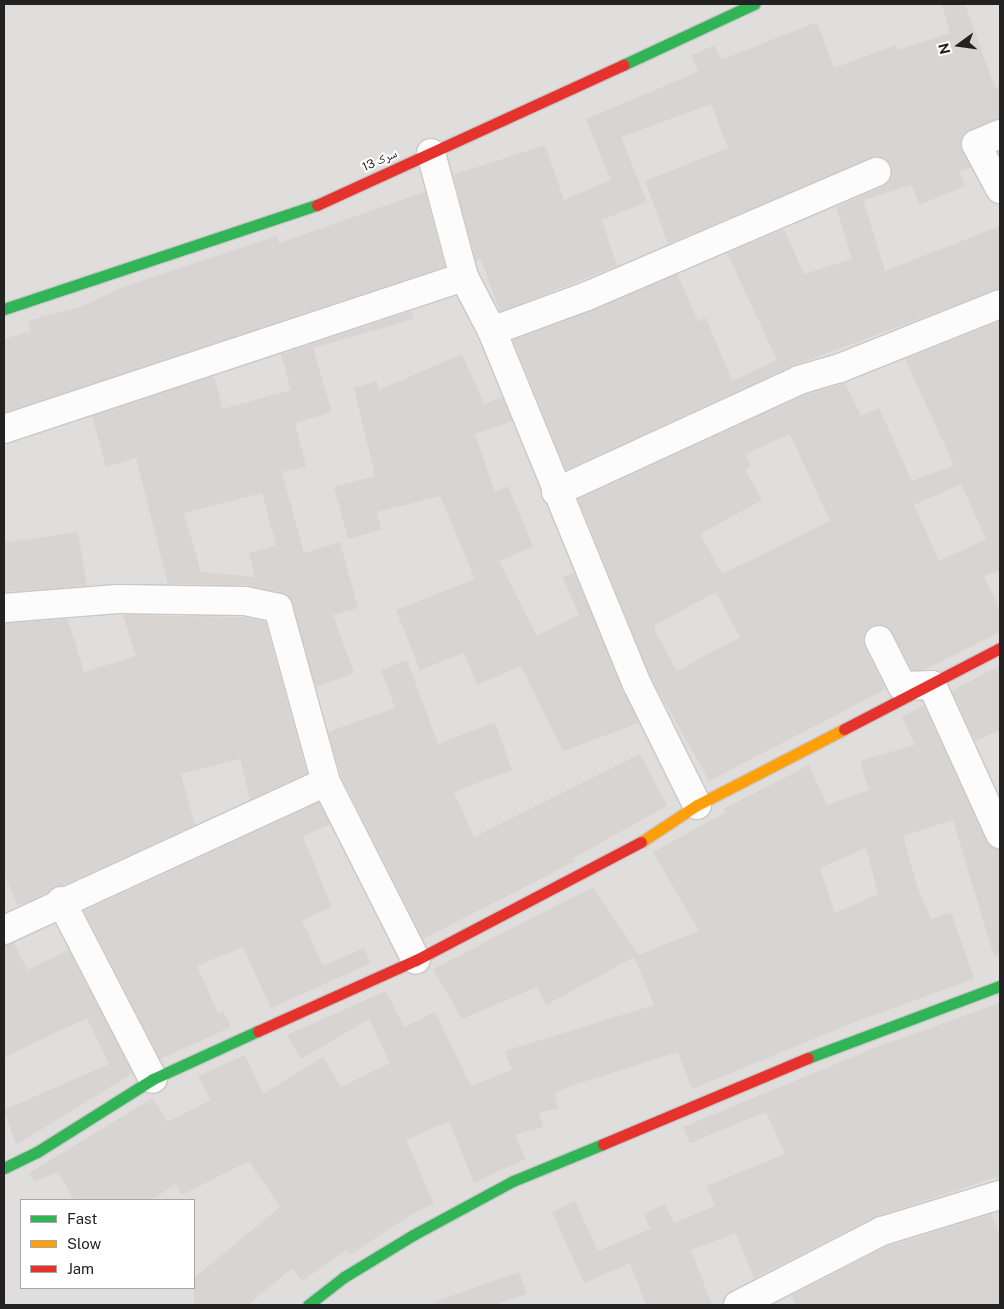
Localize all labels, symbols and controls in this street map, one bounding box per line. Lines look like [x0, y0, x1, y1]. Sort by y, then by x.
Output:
north arrow [934, 20, 984, 70]
text: N [935, 41, 954, 56]
street label: سرک 13 [360, 147, 400, 175]
legend [20, 1199, 195, 1289]
text: Fast [67, 1210, 97, 1227]
text: Slow [67, 1235, 101, 1252]
text: Jam [67, 1260, 94, 1277]

